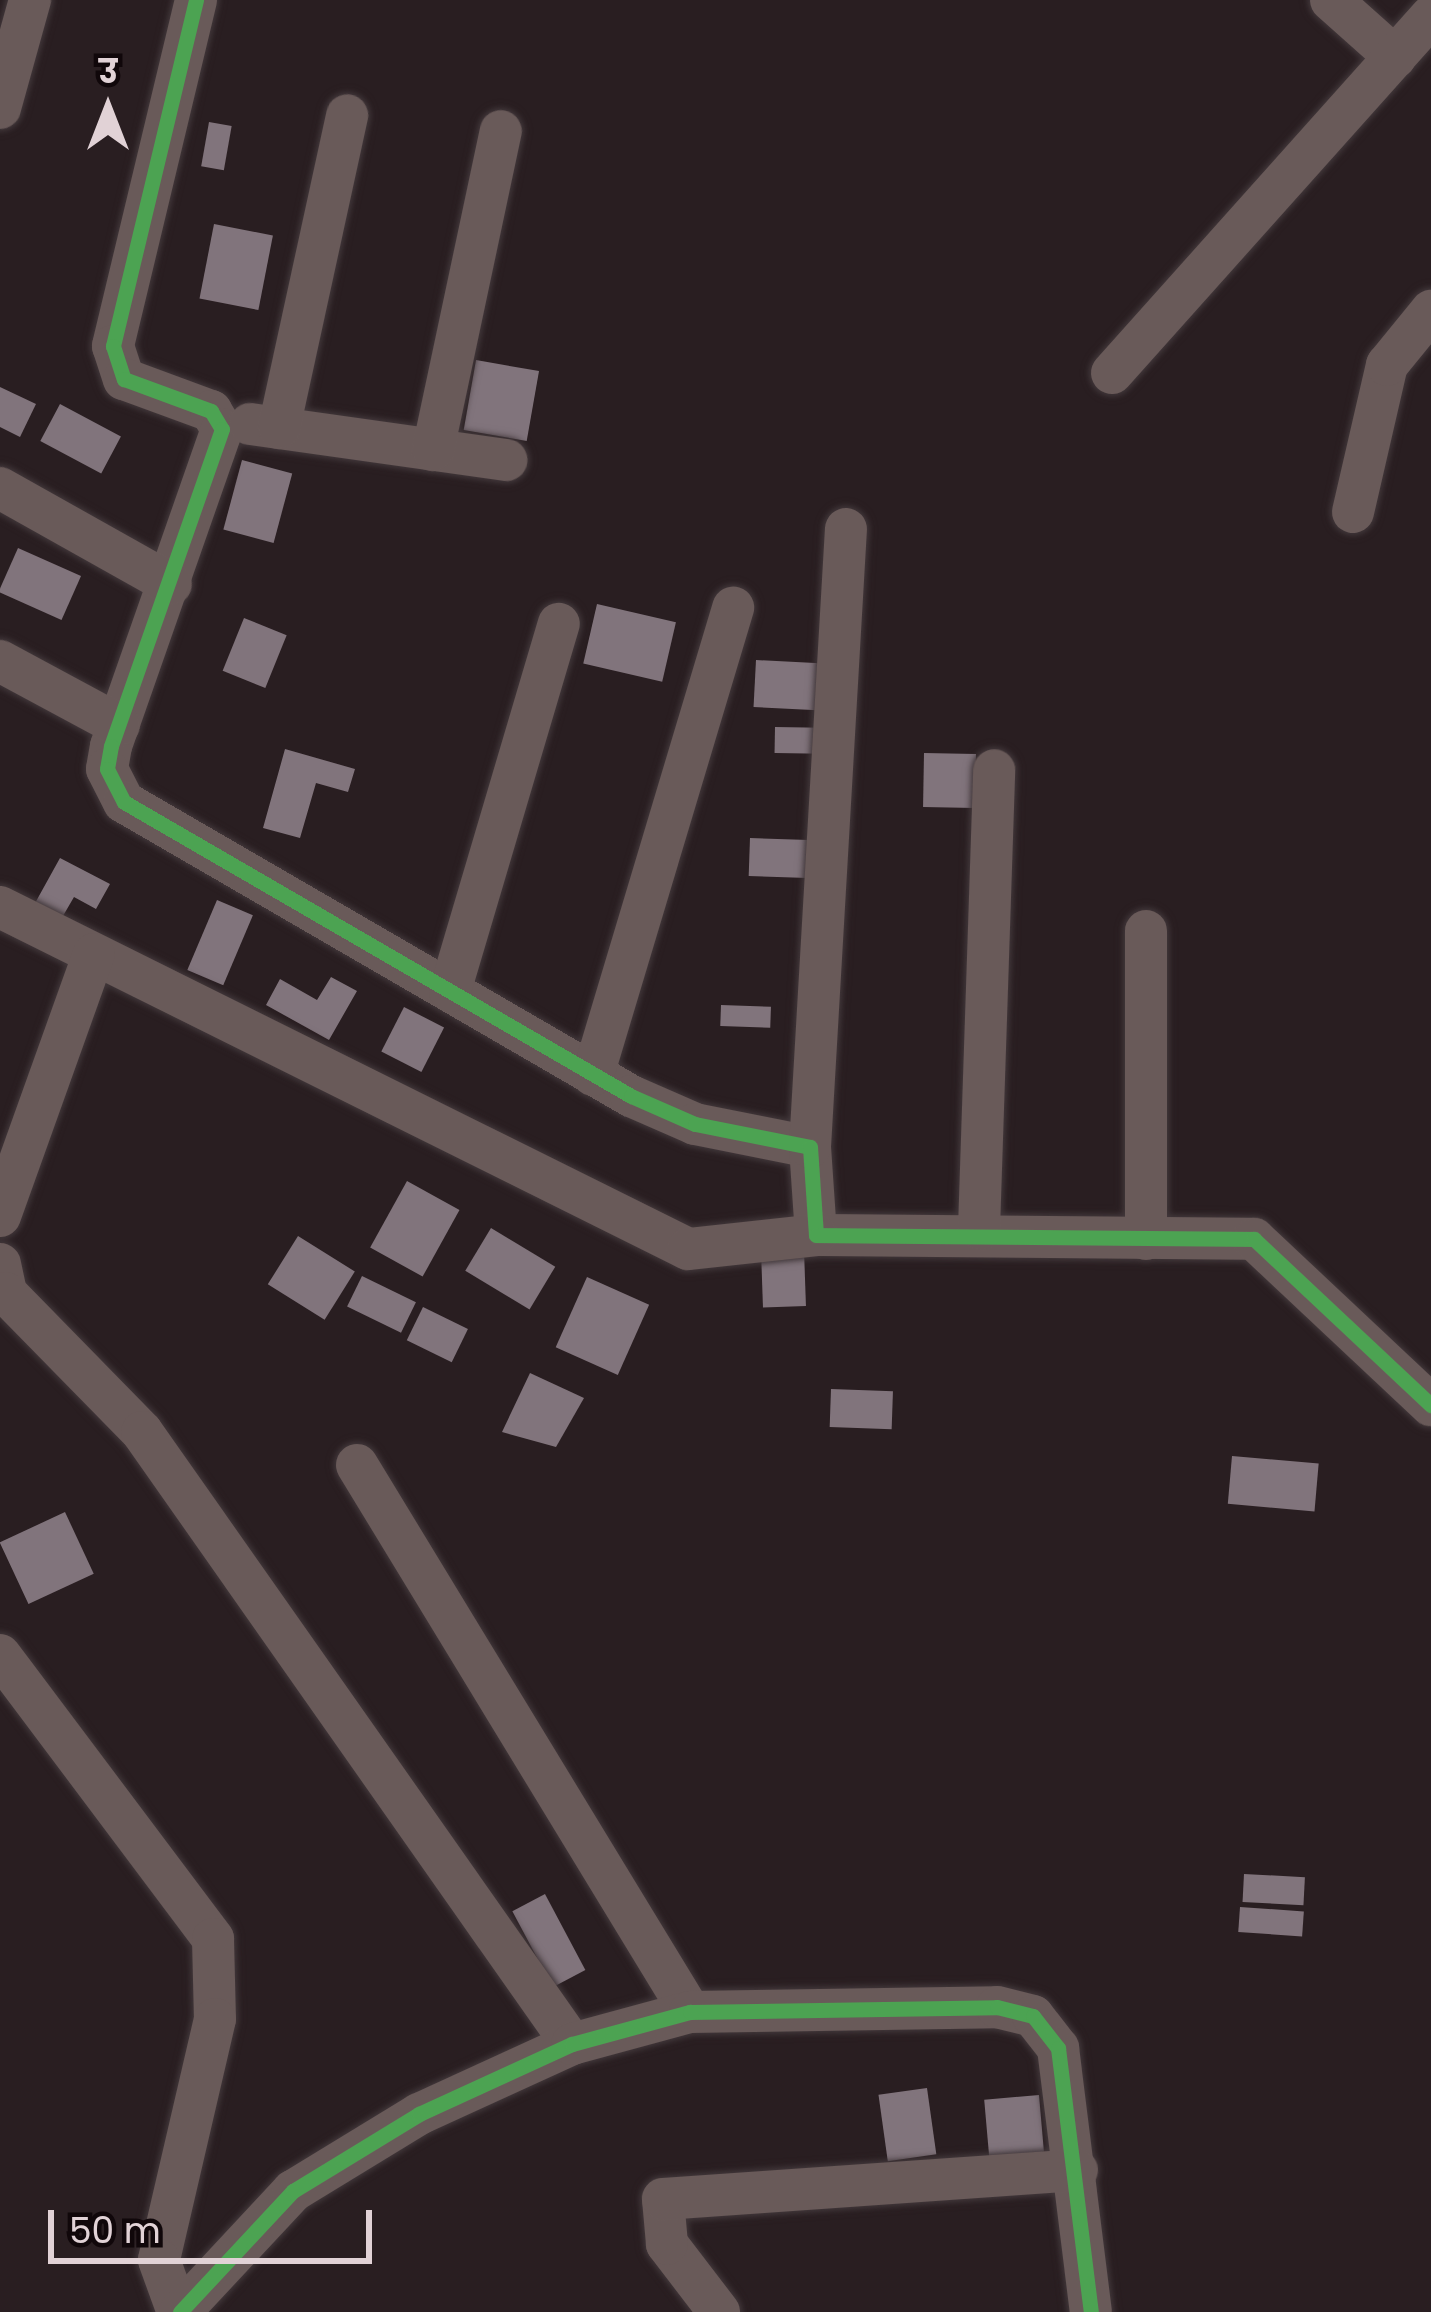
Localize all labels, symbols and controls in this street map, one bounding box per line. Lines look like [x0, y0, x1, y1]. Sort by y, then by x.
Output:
north arrow [48, 48, 168, 168]
text: उ [99, 48, 117, 95]
scale bar [54, 2186, 378, 2260]
text: 50 m [69, 2205, 161, 2256]

